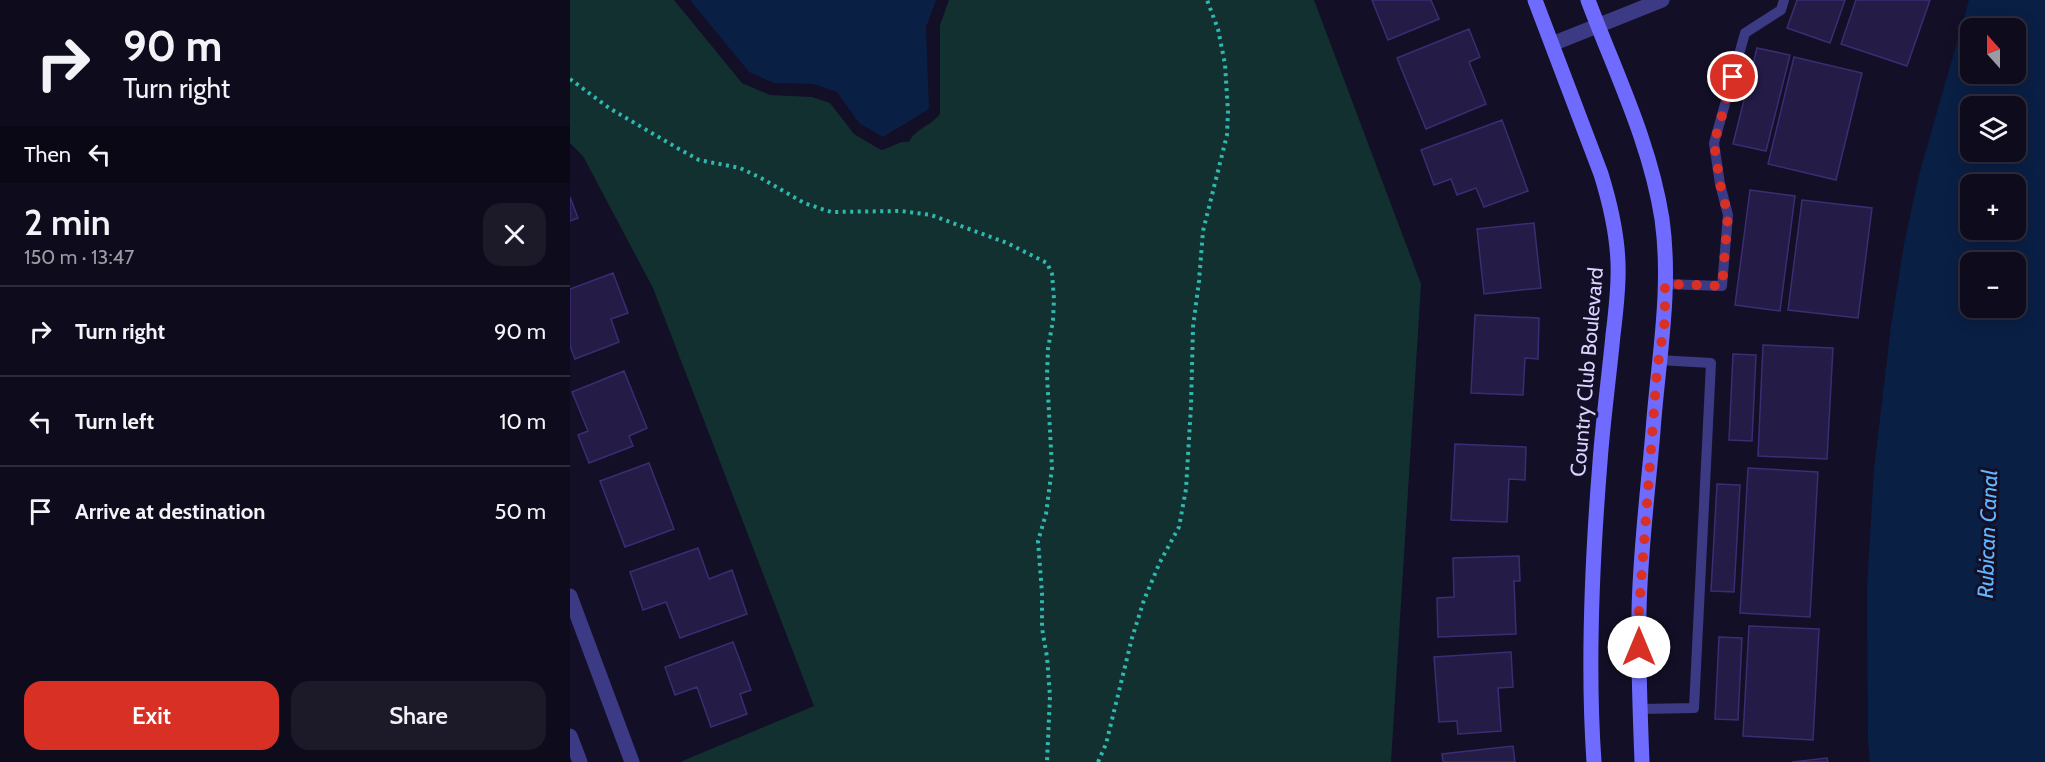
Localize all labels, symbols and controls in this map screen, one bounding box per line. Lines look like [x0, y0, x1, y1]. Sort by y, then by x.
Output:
north arrow [1960, 18, 2026, 84]
map controls [1960, 18, 2026, 318]
text: 90 m [123, 20, 222, 72]
icon: right [24, 24, 102, 102]
pin [1707, 51, 1758, 102]
icon: arrive [1716, 60, 1749, 93]
text: Turn right [123, 72, 230, 105]
button: layers [1960, 96, 2026, 162]
icon: left [83, 138, 116, 171]
text: Then [24, 141, 71, 168]
button: + [1960, 174, 2026, 240]
text: 2 min [24, 200, 111, 244]
button: close [483, 203, 546, 266]
text: 150 m · 13:47 [24, 245, 134, 269]
button: − [1960, 252, 2026, 318]
street label: Country Club Boulevard [1565, 266, 1608, 478]
icon: right [24, 315, 57, 348]
text: Turn right [75, 318, 165, 345]
text: 90 m [494, 318, 546, 345]
icon: left [24, 405, 57, 438]
text: Turn left [75, 408, 154, 435]
text: 10 m [499, 408, 546, 435]
water label: Rubican Canal [1972, 468, 2003, 599]
icon: arrive [24, 495, 57, 528]
text: Arrive at destination [75, 498, 265, 525]
text: 50 m [494, 498, 546, 525]
position arrow [1607, 615, 1671, 679]
button: Exit [24, 681, 279, 750]
button: Share [291, 681, 546, 750]

